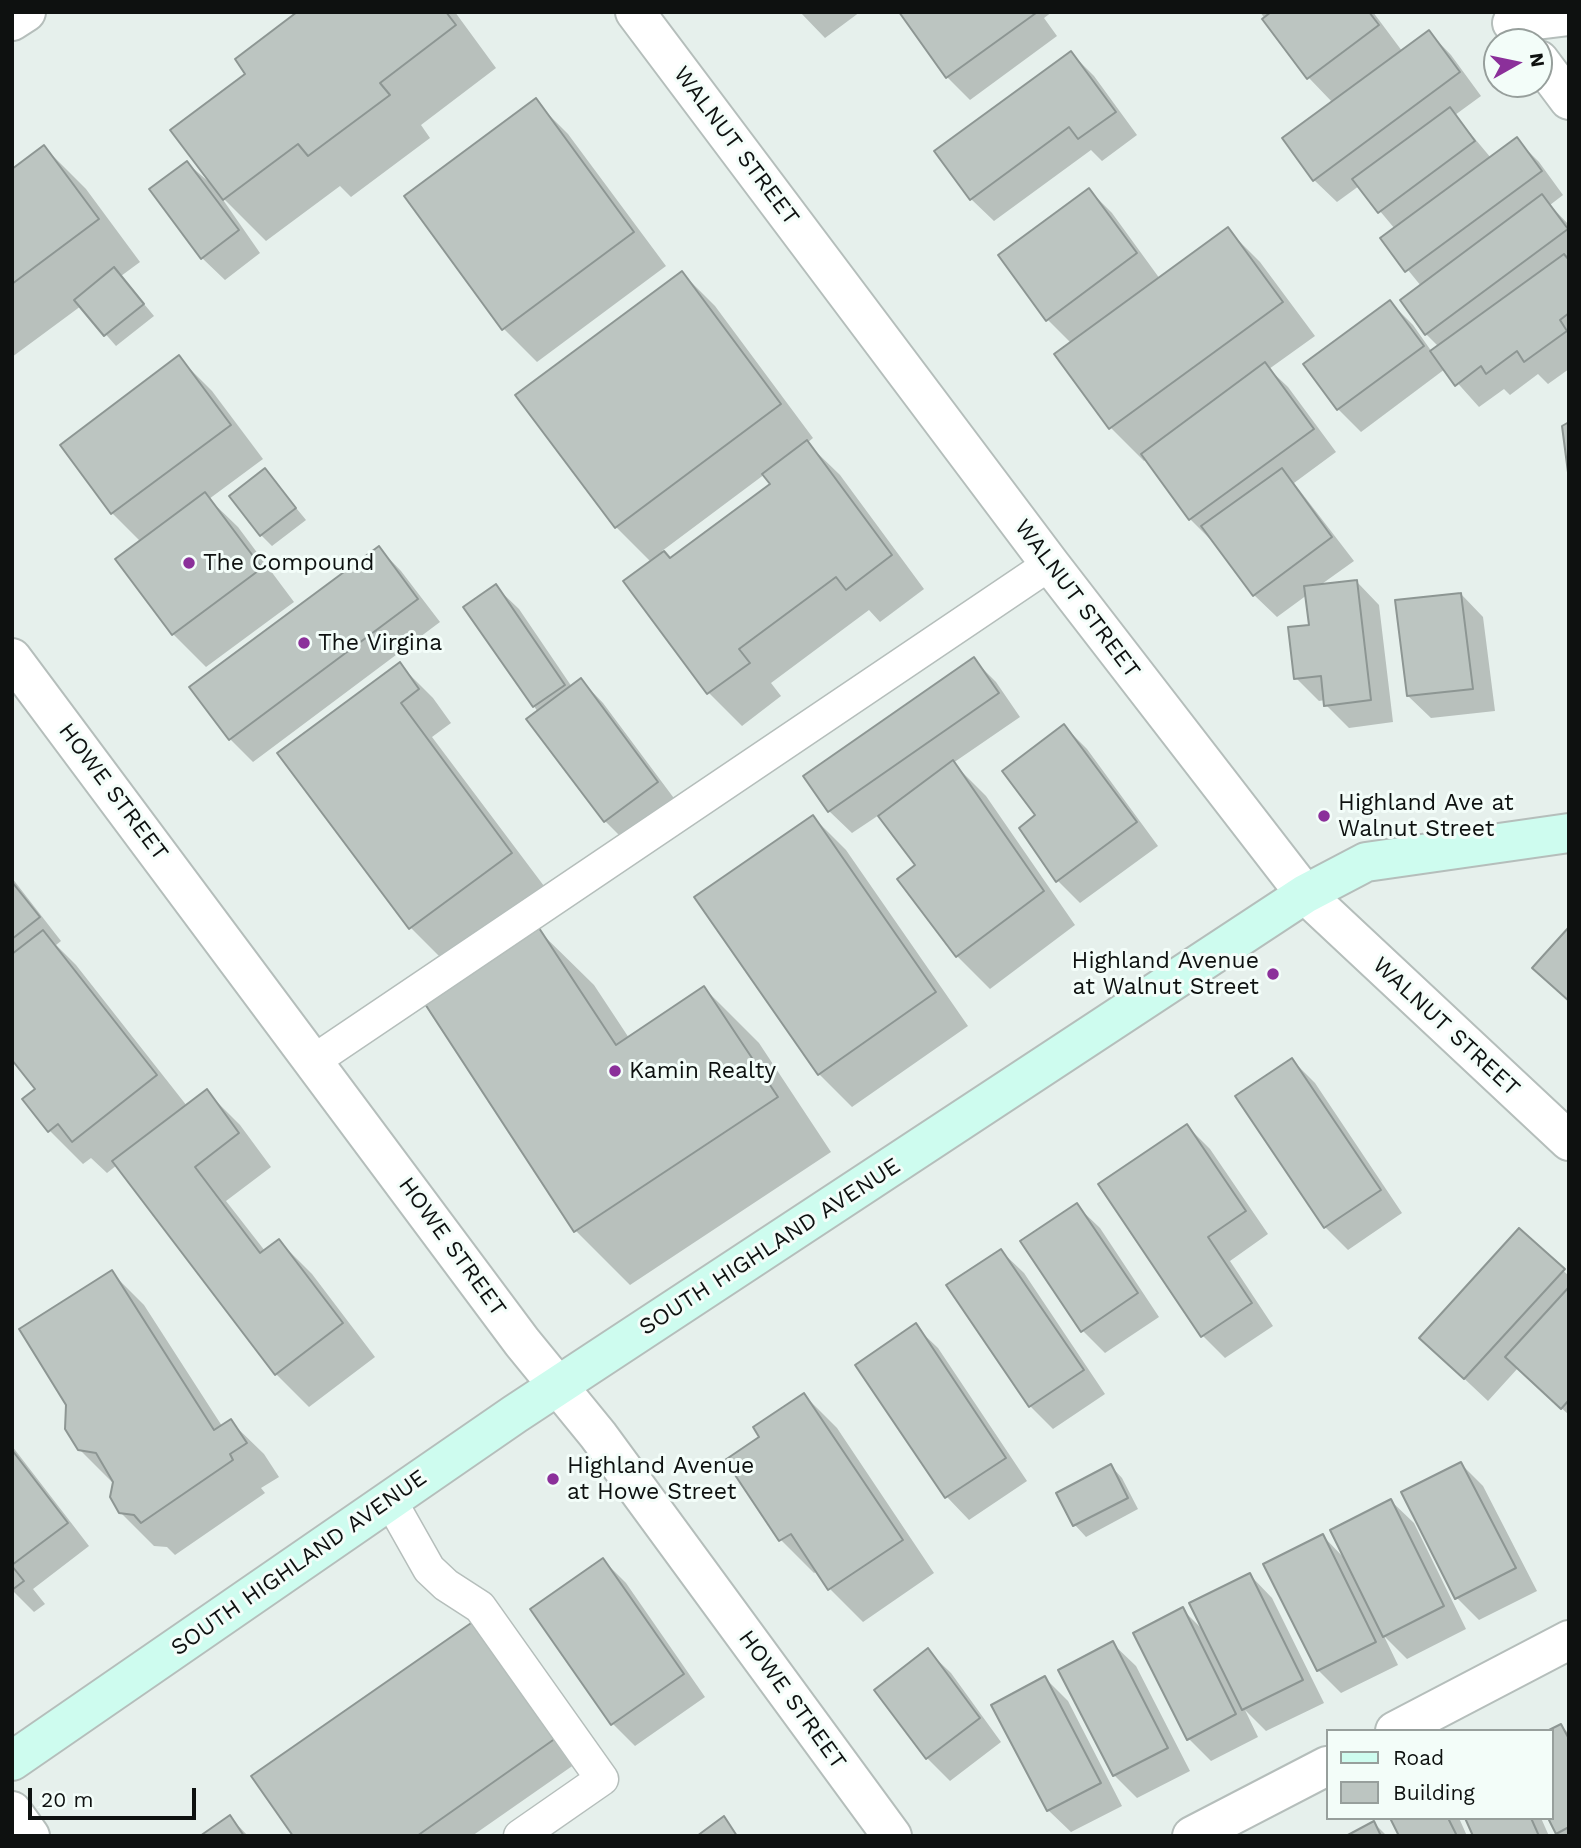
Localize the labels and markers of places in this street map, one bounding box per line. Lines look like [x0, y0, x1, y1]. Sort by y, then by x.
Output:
place label: The Compound [203, 549, 374, 577]
marker: The Compound [181, 555, 197, 571]
place label: The Virgina [318, 629, 442, 657]
marker: The Virgina [296, 635, 312, 651]
place label: Highland Ave at Walnut Street [1338, 789, 1514, 843]
marker: Highland Ave at Walnut Street [1316, 808, 1332, 824]
place label: Highland Avenue at Walnut Street [1072, 947, 1259, 1001]
marker: Highland Avenue at Walnut Street [1265, 966, 1281, 982]
place label: Kamin Realty [629, 1057, 776, 1085]
marker: Kamin Realty [607, 1063, 623, 1079]
place label: Highland Avenue at Howe Street [567, 1452, 754, 1506]
marker: Highland Avenue at Howe Street [545, 1471, 561, 1487]

